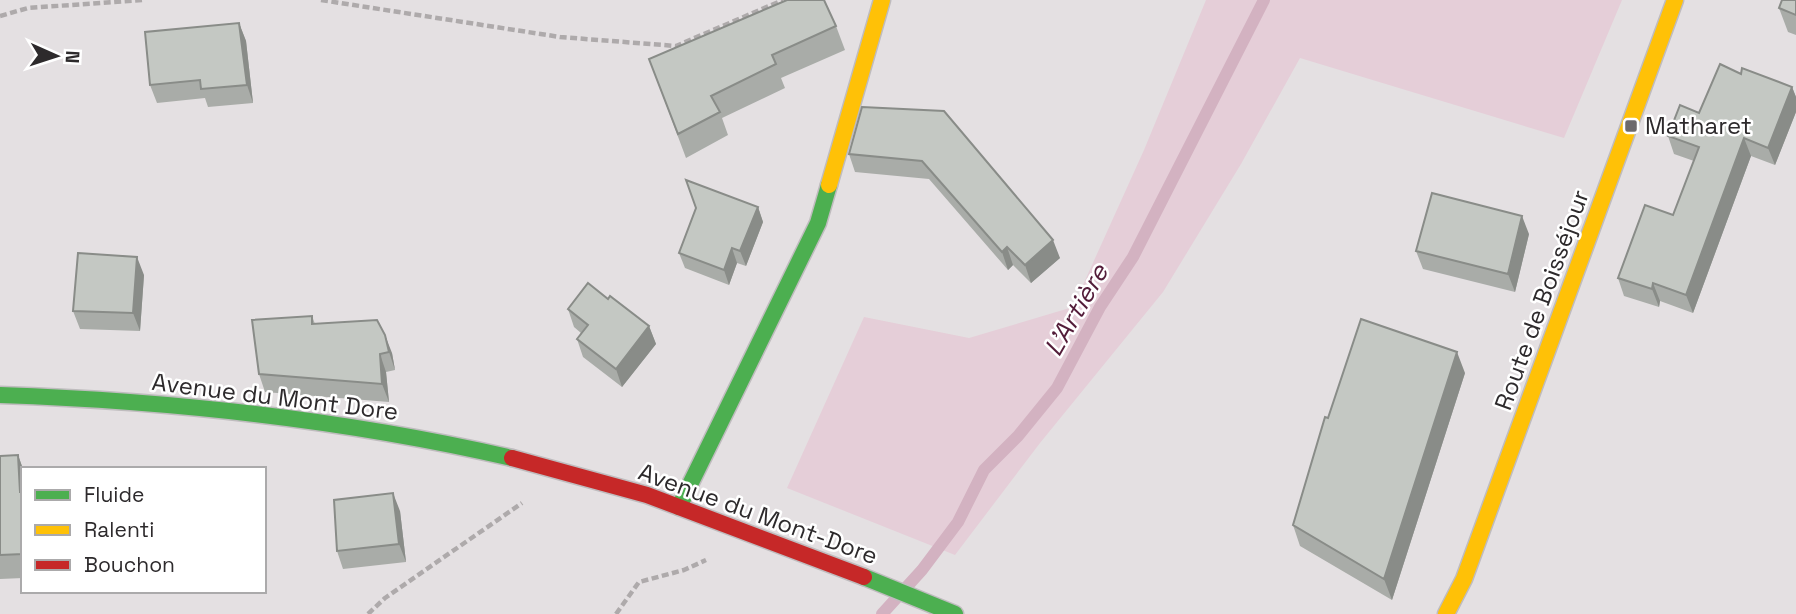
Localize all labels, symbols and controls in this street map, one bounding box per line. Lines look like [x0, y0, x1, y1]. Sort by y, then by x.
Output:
north arrow [21, 21, 91, 91]
text: N [60, 50, 85, 64]
place label: Matharet [1645, 110, 1752, 141]
marker: Matharet [1623, 118, 1639, 134]
street label: Route de Boisséjour [1487, 185, 1596, 414]
water label: L'Artière [1036, 257, 1117, 362]
street label: Avenue du Mont Dore [150, 366, 400, 427]
street label: Avenue du Mont-Dore [634, 456, 882, 571]
legend [21, 467, 266, 593]
text: Fluide [84, 481, 144, 508]
text: Ralenti [84, 516, 154, 543]
text: Bouchon [84, 551, 175, 578]

